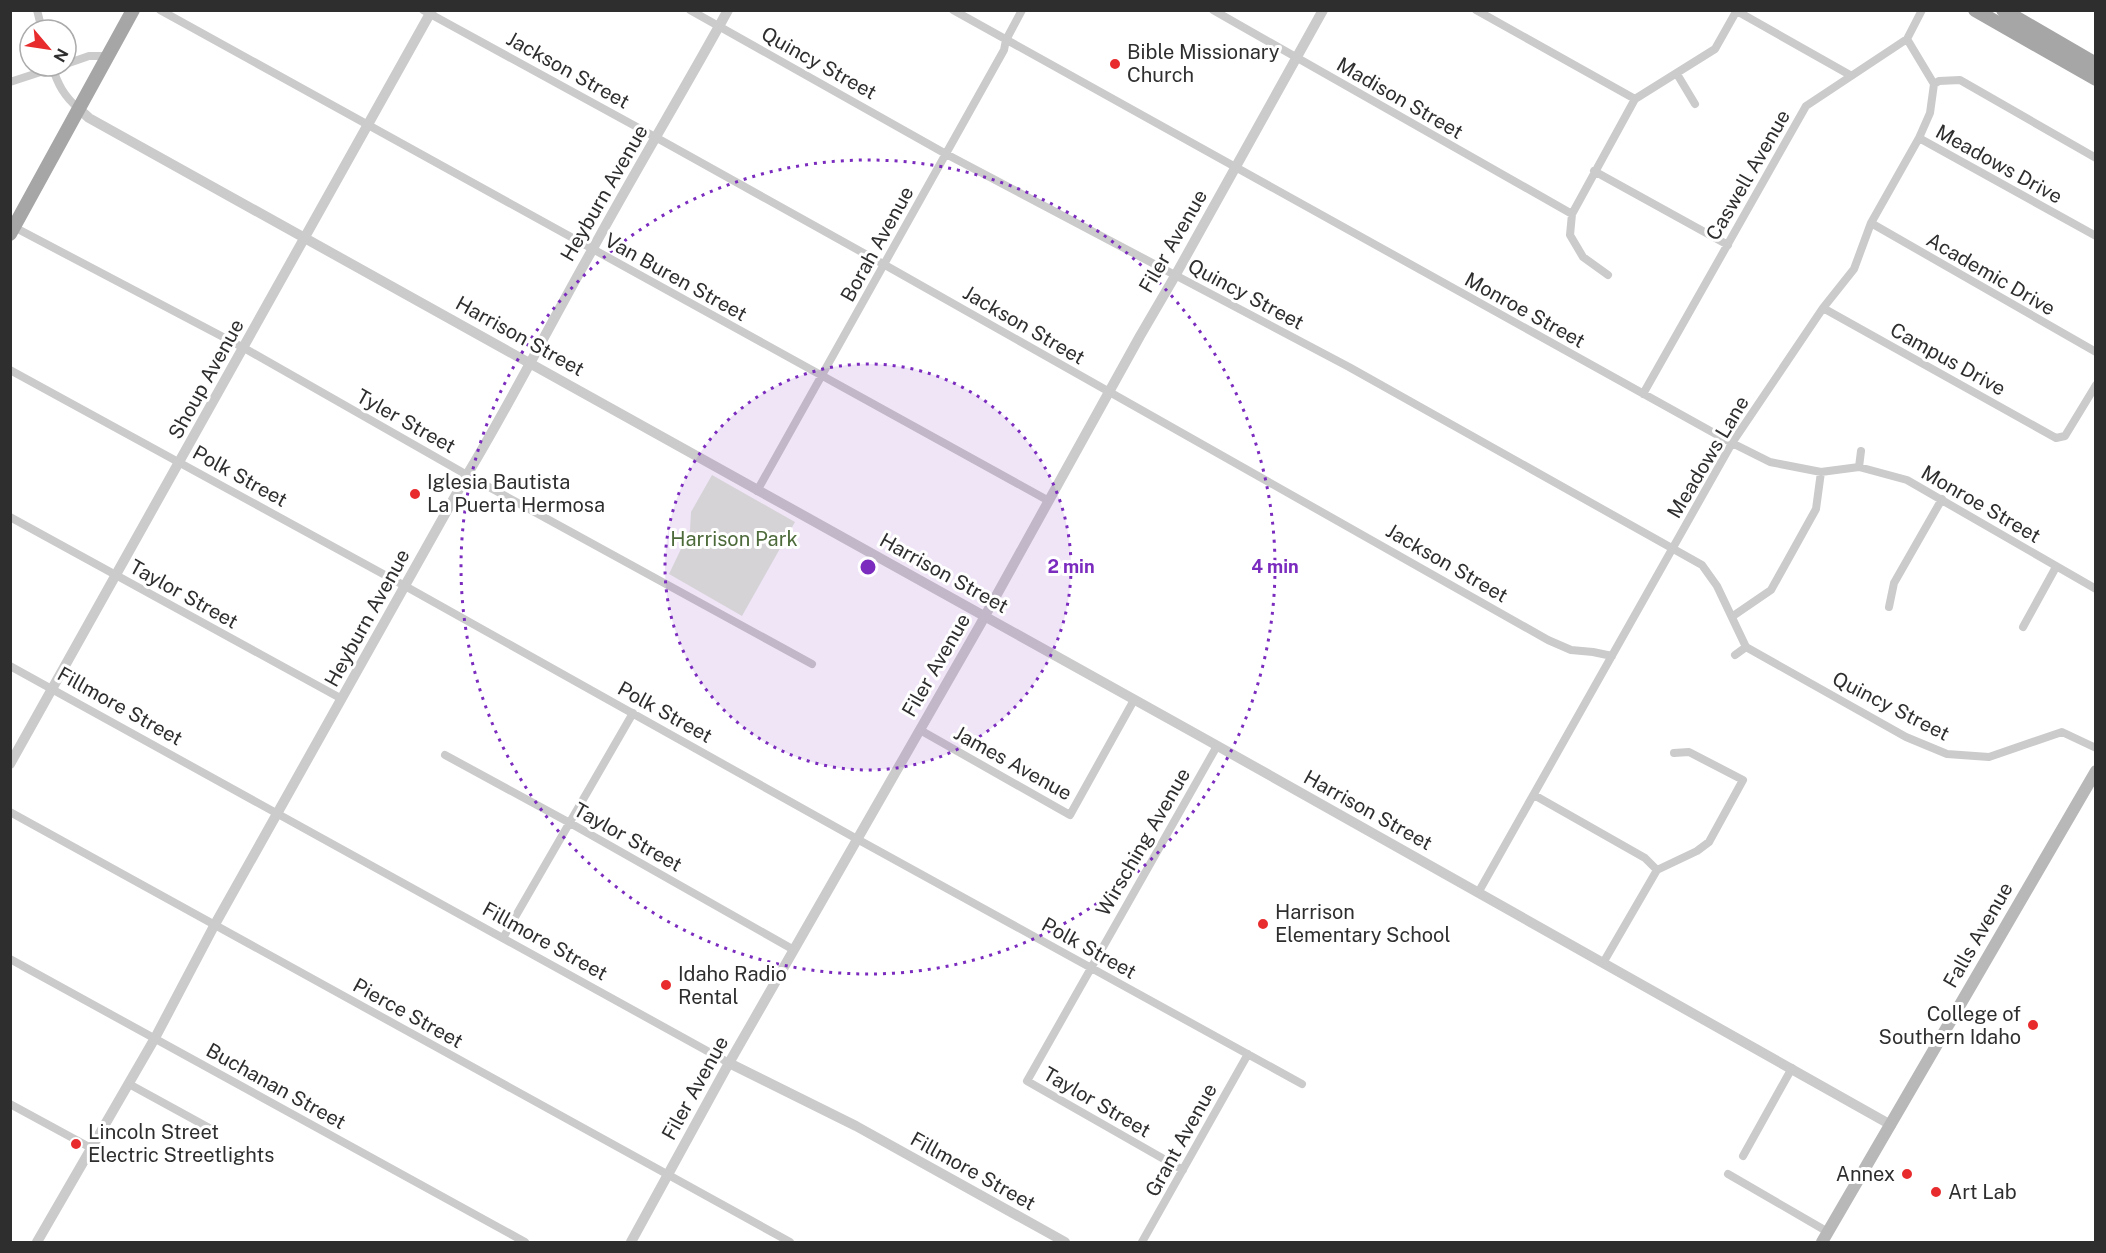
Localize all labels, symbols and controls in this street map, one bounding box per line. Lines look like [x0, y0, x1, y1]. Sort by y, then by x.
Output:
north arrow [18, 18, 78, 78]
street label: Quincy Street [757, 21, 881, 105]
street label: Jackson Street [502, 26, 634, 114]
place label: Bible Missionary Church [1127, 40, 1280, 87]
text: N [49, 45, 72, 65]
street label: Madison Street [1333, 52, 1467, 144]
marker: Bible Missionary Church [1108, 57, 1122, 71]
street label: Caswell Avenue [1701, 105, 1795, 245]
street label: Meadows Drive [1931, 119, 2067, 209]
street label: Heyburn Avenue [555, 120, 653, 266]
street label: Borah Avenue [835, 182, 919, 306]
street label: Filer Avenue [1134, 185, 1212, 297]
street label: Academic Drive [1922, 227, 2060, 321]
street label: Van Buren Street [601, 228, 751, 326]
street label: Quincy Street [1184, 253, 1308, 335]
street label: Monroe Street [1461, 267, 1589, 353]
street label: Jackson Street [959, 280, 1089, 370]
street label: Harrison Street [452, 291, 588, 381]
street label: Shoup Avenue [163, 315, 249, 443]
street label: Campus Drive [1886, 317, 2010, 401]
street label: Tyler Street [352, 384, 460, 458]
street label: Meadows Lane [1662, 392, 1754, 522]
street label: Polk Street [189, 440, 291, 512]
street label: Monroe Street [1917, 460, 2045, 548]
place label: Iglesia Bautista La Puerta Hermosa [427, 470, 605, 517]
marker: Iglesia Bautista La Puerta Hermosa [408, 487, 422, 501]
street label: Jackson Street [1382, 518, 1512, 608]
park label: Harrison Park [670, 527, 798, 551]
street label: Harrison Street [876, 528, 1012, 618]
street label: Heyburn Avenue [319, 545, 415, 691]
street label: Taylor Street [126, 554, 242, 634]
text: 2 min [1047, 556, 1095, 577]
text: 4 min [1251, 556, 1299, 577]
centre of rings [858, 557, 878, 577]
street label: Filer Avenue [897, 609, 975, 721]
street label: Fillmore Street [53, 662, 187, 750]
street label: Quincy Street [1829, 666, 1953, 746]
street label: Polk Street [614, 676, 716, 748]
street label: James Avenue [950, 721, 1076, 805]
street label: Wirsching Avenue [1091, 764, 1195, 920]
street label: Harrison Street [1300, 765, 1436, 855]
street label: Taylor Street [570, 797, 686, 877]
street label: Falls Avenue [1938, 878, 2018, 992]
street label: Fillmore Street [478, 897, 612, 985]
place label: Harrison Elementary School [1275, 900, 1450, 947]
street label: Polk Street [1038, 912, 1140, 984]
marker: Harrison Elementary School [1256, 917, 1270, 931]
place label: Idaho Radio Rental [678, 962, 787, 1009]
street label: Pierce Street [349, 973, 467, 1053]
marker: Idaho Radio Rental [659, 978, 673, 992]
place label: College of Southern Idaho [1879, 1002, 2021, 1049]
marker: College of Southern Idaho [2026, 1018, 2040, 1032]
street label: Filer Avenue [657, 1032, 733, 1144]
street label: Buchanan Street [202, 1038, 350, 1134]
street label: Taylor Street [1039, 1062, 1155, 1142]
street label: Grant Avenue [1140, 1079, 1222, 1201]
place label: Lincoln Street Electric Streetlights [88, 1120, 274, 1167]
street label: Fillmore Street [906, 1127, 1040, 1215]
marker: Lincoln Street Electric Streetlights [69, 1137, 83, 1151]
place label: Annex [1836, 1162, 1895, 1186]
marker: Annex [1900, 1167, 1914, 1181]
place label: Art Lab [1948, 1180, 2017, 1204]
marker: Art Lab [1929, 1185, 1943, 1199]

